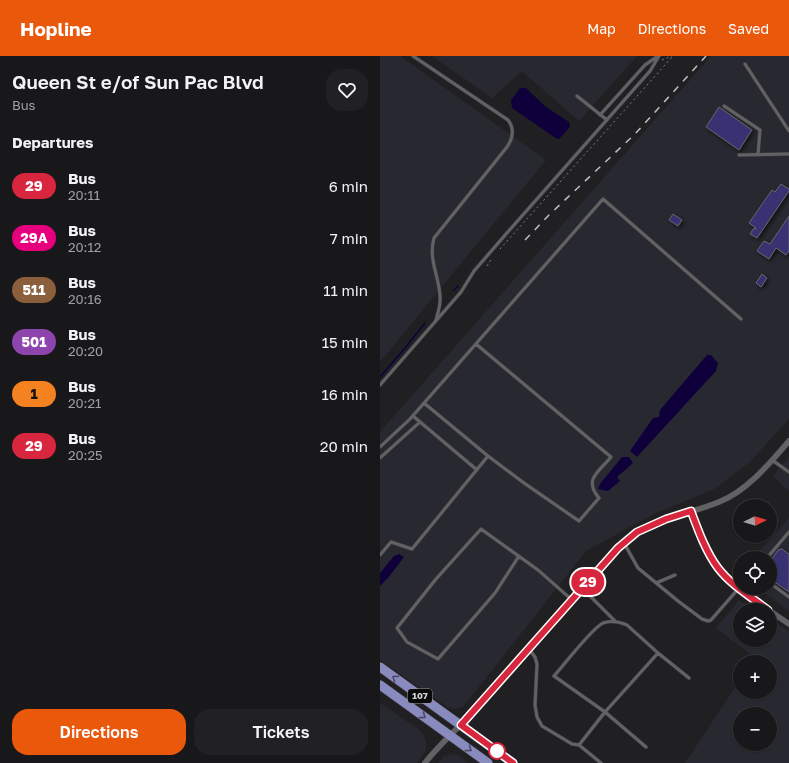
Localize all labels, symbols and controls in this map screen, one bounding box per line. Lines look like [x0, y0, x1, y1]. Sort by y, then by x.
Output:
text: Hopline [20, 17, 92, 40]
text: Map [587, 20, 616, 37]
text: Directions [638, 20, 706, 37]
text: Saved [728, 20, 769, 37]
button: heart [326, 69, 368, 111]
text: Queen St e/of Sun Pac Blvd [12, 70, 264, 93]
text: Bus [12, 97, 35, 113]
text: Departures [12, 133, 93, 151]
text: Bus [68, 169, 96, 187]
text: 29 [25, 177, 43, 194]
text: 6 min [329, 177, 368, 195]
text: 20:11 [68, 187, 100, 203]
text: Bus [68, 221, 96, 239]
text: 29A [20, 229, 48, 246]
text: 7 min [330, 229, 368, 247]
text: 20:12 [68, 239, 101, 255]
text: Bus [68, 273, 96, 291]
text: 511 [23, 281, 45, 298]
text: 11 min [323, 281, 368, 299]
text: 20:16 [68, 291, 102, 307]
text: Bus [68, 325, 96, 343]
text: 501 [22, 333, 46, 350]
text: 15 min [322, 333, 368, 351]
text: 20:20 [68, 343, 103, 359]
text: Bus [68, 377, 96, 395]
text: 1 [30, 385, 38, 402]
text: 16 min [321, 385, 368, 403]
text: 20:21 [68, 395, 101, 411]
text: Bus [68, 429, 96, 447]
text: 29 [25, 437, 43, 454]
text: 20 min [320, 437, 368, 455]
text: 20:25 [68, 447, 103, 463]
north arrow [733, 499, 777, 543]
map controls [733, 499, 777, 751]
button: locate [733, 551, 777, 595]
line badge: 29 [570, 569, 606, 595]
text: 29 [579, 573, 597, 590]
button: layers [733, 603, 777, 647]
button: + [733, 655, 777, 699]
one-way arrow [392, 675, 399, 683]
road number: 107 [408, 689, 432, 703]
button: − [733, 707, 777, 751]
button: Directions [12, 709, 186, 755]
button: Tickets [194, 709, 368, 755]
one-way arrow [418, 711, 425, 718]
unlabelled marker [488, 742, 506, 760]
one-way arrow [465, 744, 472, 752]

